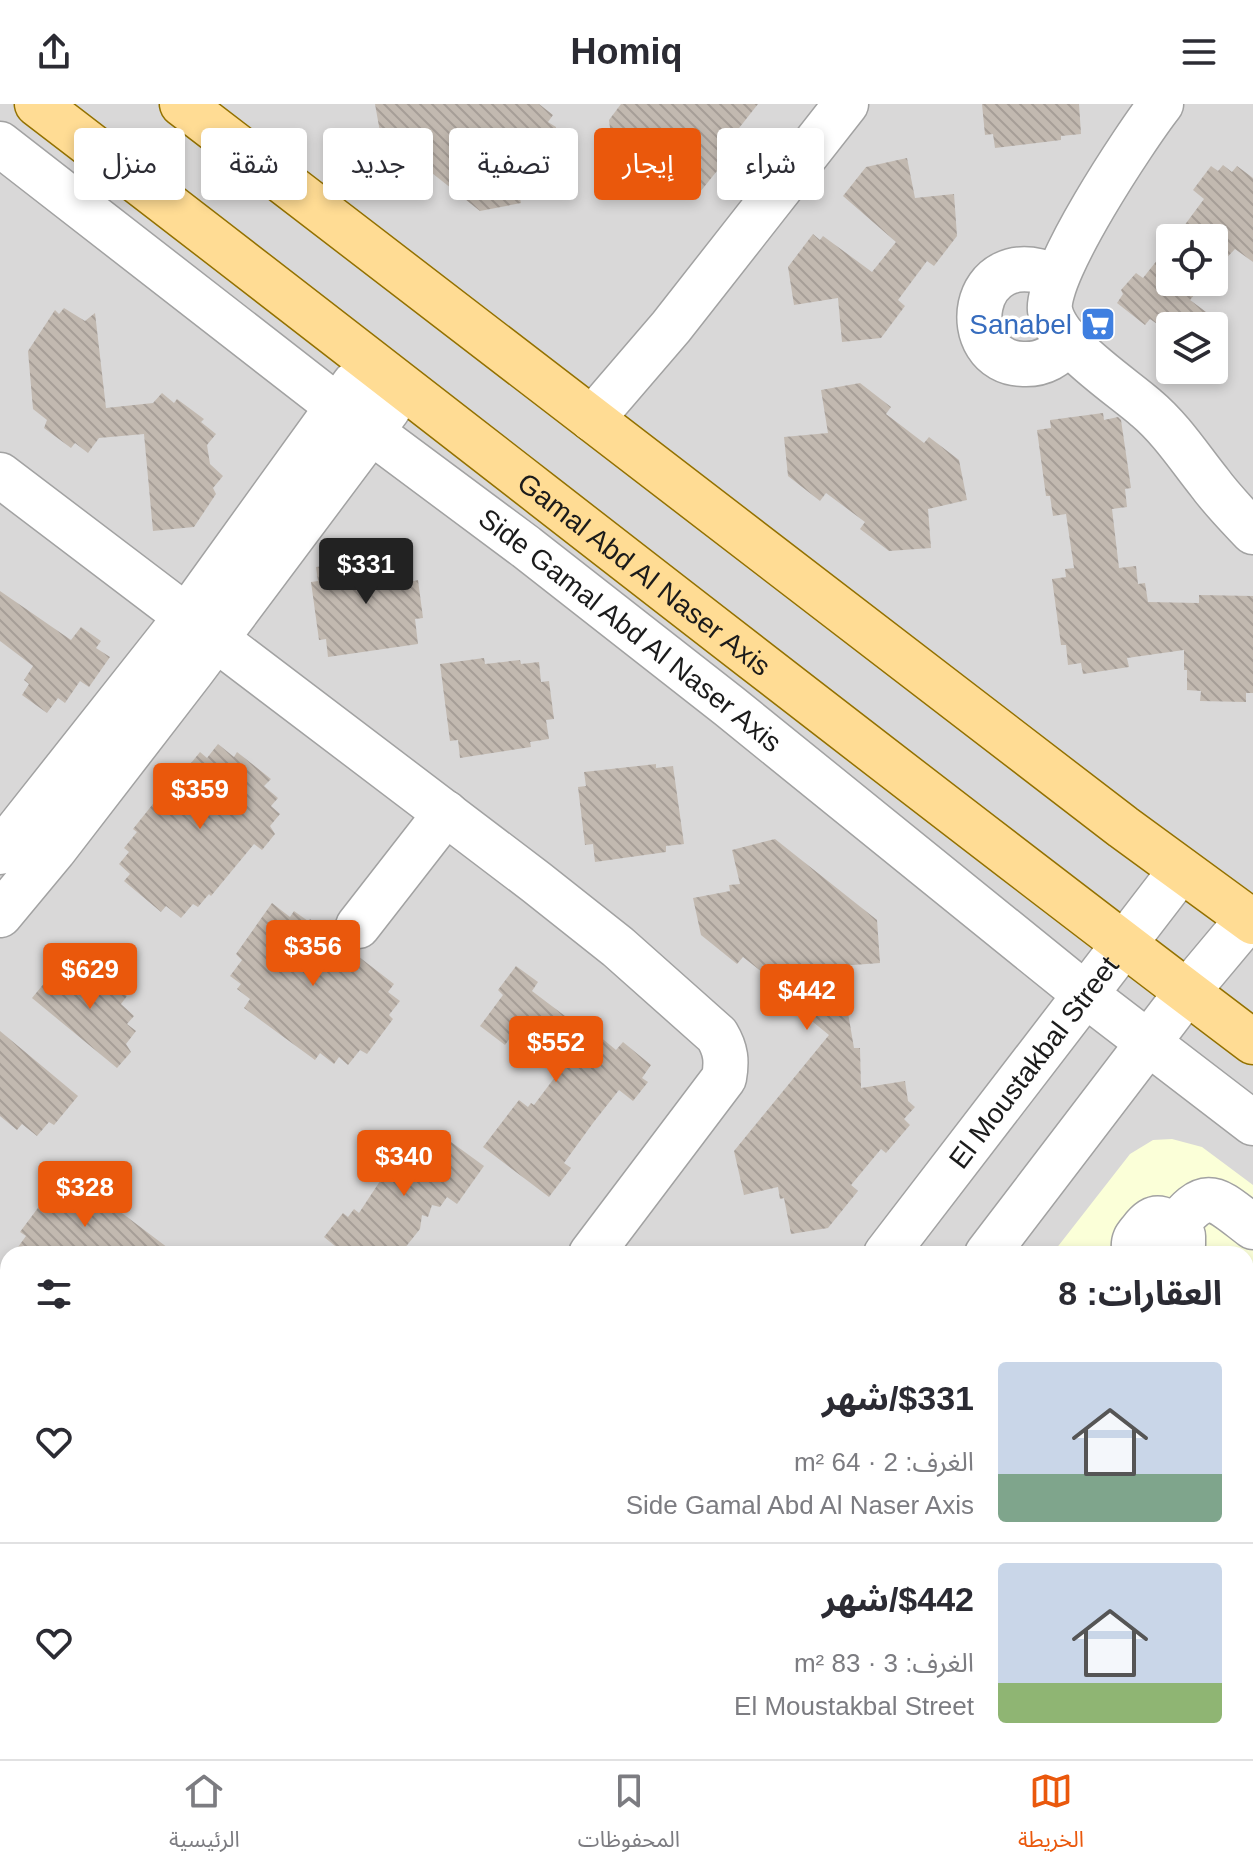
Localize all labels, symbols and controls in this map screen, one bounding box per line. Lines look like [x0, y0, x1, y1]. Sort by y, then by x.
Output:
icon: share [32, 30, 76, 74]
icon: menu [1177, 30, 1221, 74]
text: Homiq [571, 31, 683, 72]
chip: منزل [74, 128, 185, 200]
chip: شقة [201, 128, 307, 200]
chip: جديد [323, 128, 433, 200]
chip: تصفية [449, 128, 578, 200]
chip: إيجار [594, 128, 701, 200]
chip: شراء [717, 128, 824, 200]
map controls [1156, 224, 1228, 384]
button: locate [1156, 224, 1228, 296]
supermarket icon: Sanabel [1079, 305, 1117, 343]
place label: Sanabel [969, 309, 1072, 340]
button: layers [1156, 312, 1228, 384]
street label: Gamal Abd Al Naser Axis [512, 467, 776, 682]
street label: Side Gamal Abd Al Naser Axis [473, 503, 787, 758]
pin: $331 [319, 538, 413, 606]
text: $331 [337, 549, 395, 579]
pin: $359 [153, 763, 247, 831]
text: $359 [171, 774, 229, 804]
pin: $356 [266, 920, 360, 988]
text: $356 [284, 931, 342, 961]
pin: $629 [43, 943, 137, 1011]
street label: El Moustakbal Street [943, 950, 1125, 1174]
text: $629 [61, 954, 119, 984]
pin: $442 [760, 964, 854, 1032]
text: $442 [778, 975, 836, 1005]
pin: $552 [509, 1016, 603, 1084]
text: $552 [527, 1027, 585, 1057]
pin: $340 [357, 1130, 451, 1198]
text: $340 [375, 1141, 433, 1171]
pin: $328 [38, 1161, 132, 1229]
text: $328 [56, 1172, 114, 1202]
icon: filters [32, 1272, 76, 1316]
text: العقارات: 8 [1058, 1274, 1222, 1312]
text: $331/شهر [822, 1379, 974, 1417]
icon: home [1062, 1394, 1158, 1490]
icon: heart [32, 1420, 76, 1464]
text: الغرف: 2 · 64 m² [794, 1447, 974, 1477]
text: Side Gamal Abd Al Naser Axis [626, 1490, 974, 1520]
text: $442/شهر [822, 1580, 974, 1618]
icon: home [1062, 1595, 1158, 1691]
icon: heart [32, 1621, 76, 1665]
text: الغرف: 3 · 83 m² [794, 1648, 974, 1678]
text: El Moustakbal Street [734, 1691, 974, 1721]
tab: الرئيسية [169, 1769, 240, 1863]
tab: المحفوظات [578, 1769, 680, 1863]
tab: الخريطة [1018, 1769, 1084, 1863]

